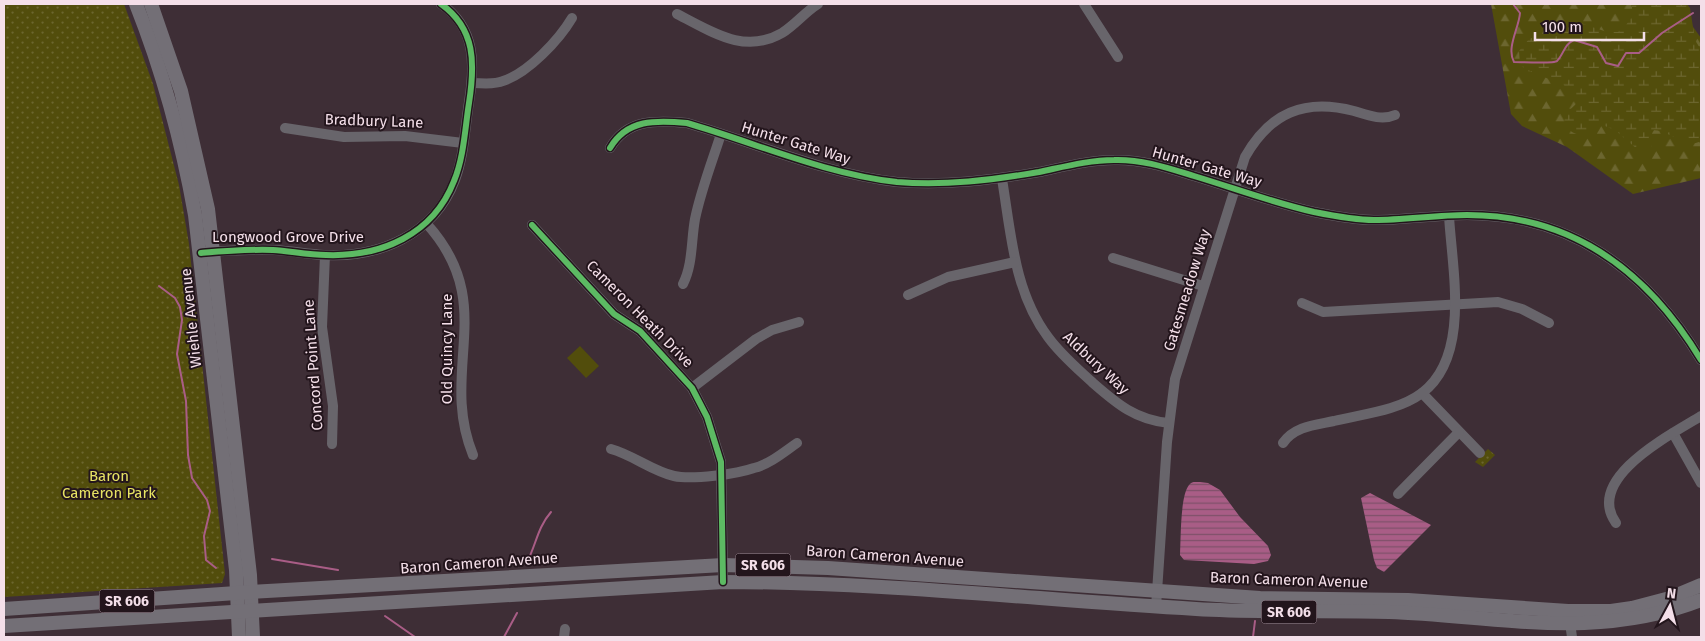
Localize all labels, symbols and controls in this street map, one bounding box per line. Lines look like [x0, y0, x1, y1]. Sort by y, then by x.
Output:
scale bar [1535, 10, 1644, 42]
text: 100 m [1542, 18, 1582, 36]
street label: Bradbury Lane [324, 110, 424, 132]
street label: Hunter Gate Way [739, 118, 853, 168]
street label: Hunter Gate Way [1150, 143, 1264, 191]
street label: Gatesmeadow Way [1160, 226, 1214, 353]
street label: Longwood Grove Drive [212, 228, 364, 246]
street label: Cameron Heath Drive [583, 257, 697, 371]
street label: Wiehle Avenue [177, 267, 205, 369]
street label: Old Quincy Lane [438, 294, 456, 404]
street label: Concord Point Lane [299, 299, 327, 431]
street label: Aldbury Way [1059, 328, 1133, 399]
park label: Baron Cameron Park [62, 467, 156, 502]
street label: Baron Cameron Avenue [805, 542, 965, 570]
street label: Baron Cameron Avenue [399, 549, 559, 577]
road number: SR 606 [736, 554, 790, 576]
street label: Baron Cameron Avenue [1210, 568, 1368, 592]
north arrow [1645, 581, 1695, 631]
text: N [1666, 585, 1677, 603]
road number: SR 606 [100, 590, 154, 612]
road number: SR 606 [1262, 600, 1316, 624]

